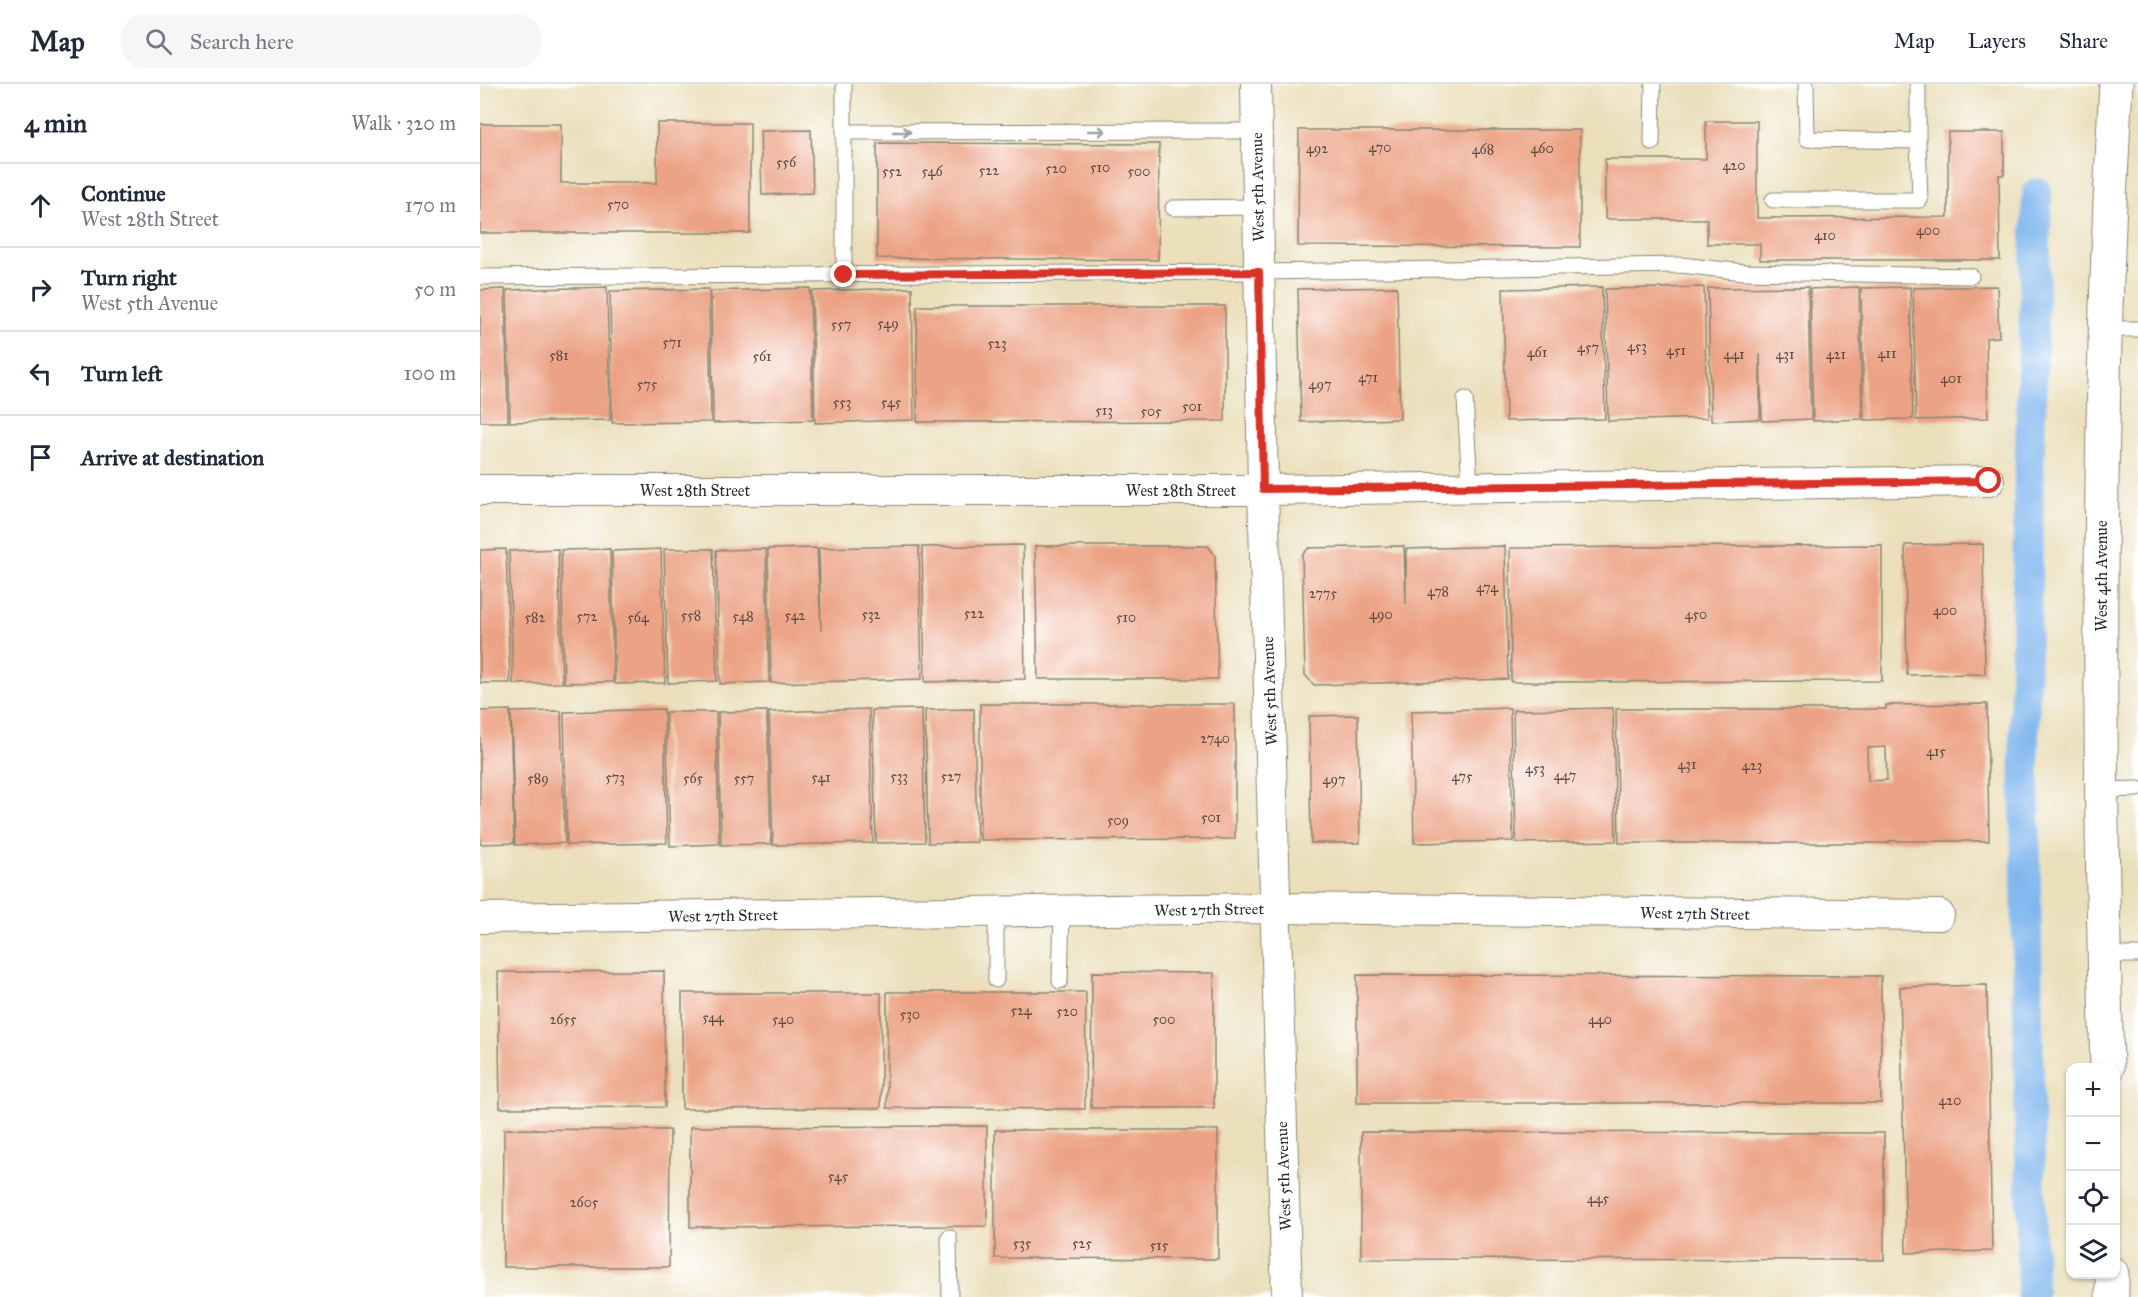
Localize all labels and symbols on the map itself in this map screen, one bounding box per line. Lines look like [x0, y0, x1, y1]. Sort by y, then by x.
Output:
one-way arrow [892, 126, 912, 138]
one-way arrow [1087, 126, 1107, 137]
street label: West 5th Avenue [1247, 132, 1268, 242]
house number: 470 [1369, 139, 1391, 156]
house number: 492 [1306, 140, 1328, 157]
house number: 460 [1530, 140, 1554, 157]
house number: 468 [1472, 141, 1494, 158]
house number: 556 [776, 154, 797, 171]
house number: 420 [1723, 157, 1745, 174]
house number: 510 [1090, 159, 1110, 176]
house number: 520 [1045, 160, 1067, 177]
house number: 522 [979, 162, 999, 179]
house number: 552 [882, 163, 902, 180]
house number: 546 [921, 163, 943, 180]
house number: 500 [1128, 163, 1150, 180]
house number: 570 [607, 196, 629, 213]
house number: 400 [1916, 222, 1940, 239]
house number: 410 [1814, 227, 1836, 244]
route end [830, 261, 856, 287]
house number: 549 [877, 315, 899, 332]
house number: 557 [831, 316, 851, 333]
house number: 571 [662, 334, 682, 351]
house number: 523 [987, 335, 1007, 352]
house number: 453 [1627, 338, 1647, 355]
house number: 457 [1577, 339, 1599, 356]
house number: 451 [1666, 342, 1686, 359]
house number: 461 [1527, 344, 1548, 361]
house number: 411 [1878, 345, 1897, 362]
house number: 441 [1723, 346, 1745, 363]
house number: 431 [1776, 346, 1795, 363]
house number: 421 [1826, 346, 1847, 363]
house number: 581 [549, 347, 569, 364]
house number: 561 [752, 348, 772, 365]
house number: 471 [1358, 369, 1379, 386]
house number: 401 [1940, 370, 1962, 387]
house number: 575 [637, 376, 658, 393]
house number: 497 [1309, 376, 1331, 393]
house number: 553 [833, 394, 851, 411]
house number: 545 [881, 394, 902, 411]
house number: 501 [1182, 398, 1202, 415]
house number: 513 [1095, 402, 1113, 419]
house number: 505 [1140, 403, 1162, 420]
route start [1975, 467, 2001, 493]
street label: West 28th Street [640, 481, 750, 500]
street label: West 28th Street [1126, 481, 1236, 500]
street label: West 4th Avenue [2092, 520, 2111, 632]
house number: 474 [1476, 579, 1499, 596]
house number: 478 [1427, 583, 1449, 600]
house number: 2775 [1309, 585, 1337, 602]
house number: 400 [1933, 602, 1957, 619]
house number: 522 [964, 605, 984, 622]
house number: 532 [861, 606, 881, 623]
house number: 490 [1369, 606, 1393, 623]
house number: 450 [1685, 606, 1707, 623]
house number: 558 [681, 607, 701, 624]
house number: 542 [785, 607, 806, 624]
house number: 572 [577, 608, 598, 625]
house number: 548 [732, 608, 754, 625]
house number: 582 [525, 609, 546, 626]
house number: 564 [627, 609, 650, 626]
house number: 510 [1116, 609, 1136, 626]
street label: West 5th Avenue [1258, 636, 1281, 746]
house number: 2740 [1200, 730, 1230, 747]
house number: 415 [1926, 743, 1946, 760]
house number: 431 [1678, 756, 1697, 773]
house number: 423 [1742, 757, 1762, 774]
house number: 453 [1525, 760, 1545, 777]
house number: 447 [1554, 767, 1576, 784]
house number: 533 [890, 768, 908, 785]
house number: 527 [941, 768, 961, 785]
house number: 475 [1451, 768, 1473, 785]
house number: 573 [605, 769, 625, 786]
house number: 541 [811, 769, 831, 786]
house number: 589 [527, 770, 549, 787]
house number: 565 [683, 770, 704, 787]
house number: 557 [734, 770, 754, 787]
house number: 497 [1323, 771, 1345, 788]
house number: 501 [1201, 809, 1221, 826]
house number: 509 [1107, 812, 1129, 829]
street label: West 27th Street [1154, 899, 1264, 920]
street label: West 27th Street [1640, 903, 1750, 924]
street label: West 27th Street [668, 905, 778, 926]
house number: 524 [1010, 1002, 1033, 1019]
house number: 520 [1056, 1003, 1078, 1020]
house number: 530 [900, 1006, 920, 1023]
house number: 544 [702, 1009, 725, 1026]
house number: 2655 [549, 1011, 577, 1028]
house number: 540 [772, 1011, 794, 1028]
house number: 500 [1153, 1011, 1175, 1028]
house number: 440 [1588, 1011, 1612, 1028]
house number: 420 [1939, 1092, 1961, 1109]
street label: West 5th Avenue [1272, 1121, 1295, 1231]
house number: 545 [828, 1168, 849, 1185]
house number: 445 [1587, 1190, 1610, 1207]
house number: 2605 [570, 1194, 599, 1211]
house number: 535 [1013, 1235, 1032, 1252]
house number: 525 [1072, 1235, 1092, 1252]
house number: 515 [1150, 1237, 1169, 1254]

